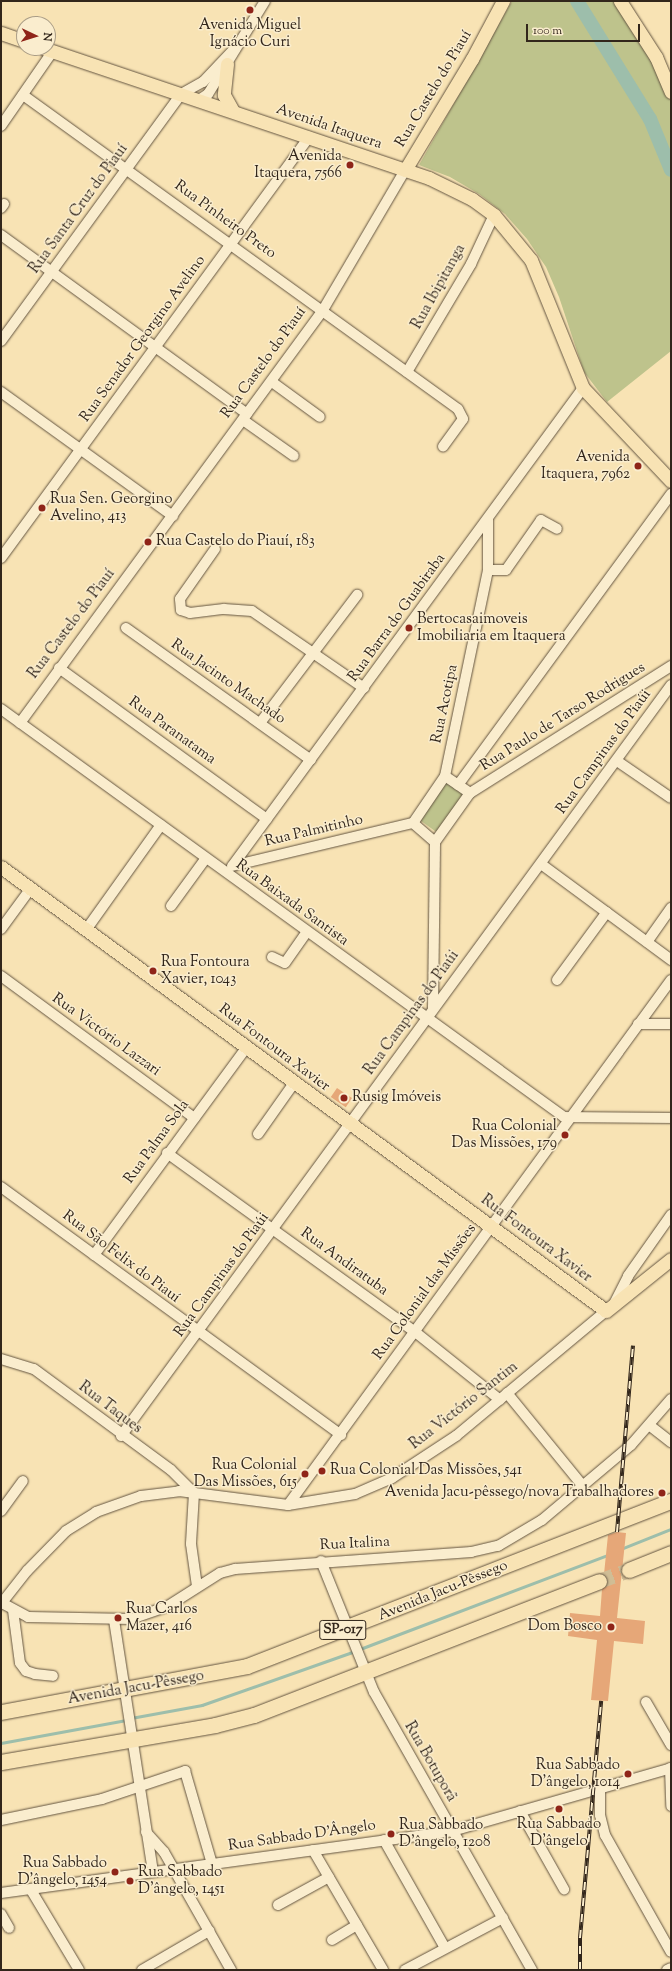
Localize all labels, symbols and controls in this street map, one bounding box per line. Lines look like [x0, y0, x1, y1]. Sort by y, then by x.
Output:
marker: Avenida Miguel Ignácio Curi [245, 5, 255, 15]
north arrow [16, 16, 56, 56]
place label: Avenida Miguel Ignácio Curi [199, 16, 301, 51]
scale bar [528, 16, 642, 42]
text: 100 m [533, 22, 562, 40]
street label: Rua Castelo do Piauí [392, 27, 476, 151]
text: N [39, 32, 55, 42]
street label: Avenida Itaquera [274, 100, 384, 154]
street label: Rua Santa Cruz do Piauí [26, 141, 132, 277]
place label: Avenida Itaquera, 7566 [254, 147, 342, 182]
marker: Avenida Itaquera, 7566 [345, 160, 355, 170]
street label: Rua Pinheiro Preto [171, 177, 279, 263]
street label: Rua Ibipitanga [408, 241, 470, 333]
street label: Rua Senador Georgino Avelino [76, 252, 210, 426]
street label: Rua Castelo do Piauí [218, 304, 310, 422]
place label: Avenida Itaquera, 7962 [541, 448, 630, 483]
marker: Avenida Itaquera, 7962 [633, 461, 643, 471]
place label: Rua Sen. Georgino Avelino, 413 [50, 490, 172, 525]
marker: Rua Sen. Georgino Avelino, 413 [37, 503, 47, 513]
place label: Rua Castelo do Piauí, 183 [156, 533, 315, 551]
marker: Rua Castelo do Piauí, 183 [143, 537, 153, 547]
street label: Rua Barra do Guabiraba [344, 550, 450, 686]
street label: Rua Castelo do Piauí [25, 565, 119, 683]
place label: Bertocasaimoveis Imobiliaria em Itaquera [417, 610, 566, 645]
marker: Bertocasaimoveis Imobiliaria em Itaquera [404, 623, 414, 633]
street label: Rua Jacinto Machado [167, 636, 289, 728]
street label: Rua Paulo de Tarso Rodrigues [477, 659, 649, 775]
street label: Rua Acotipa [428, 663, 462, 745]
street label: Rua Campinas do Piaúi [553, 686, 655, 818]
street label: Rua Paranatama [125, 693, 219, 769]
street label: Rua Palmitinho [263, 811, 365, 851]
street label: Rua Baixada Santista [232, 856, 352, 950]
street label: Rua Campinas do Piaúi [361, 947, 463, 1079]
place label: Rua Fontoura Xavier, 1043 [161, 953, 250, 988]
marker: Rua Fontoura Xavier, 1043 [148, 966, 158, 976]
street label: Rua Victório Lazzari [48, 990, 164, 1080]
street label: Rua Fontoura Xavier [215, 1000, 333, 1096]
place label: Rusig Imóveis [352, 1089, 441, 1107]
marker: Rusig Imóveis [339, 1093, 349, 1103]
street label: Rua Palma Sola [121, 1097, 193, 1187]
place label: Rua Colonial Das Missões, 179 [452, 1117, 557, 1152]
marker: Rua Colonial Das Missões, 179 [560, 1130, 570, 1140]
street label: Rua Fontoura Xavier [477, 1191, 595, 1287]
street label: Rua São Felix do Piauí [59, 1207, 183, 1307]
street label: Rua Campinas do Piaúi [171, 1209, 273, 1341]
street label: Rua Colonial das Missões [370, 1220, 480, 1364]
street label: Rua Andiratuba [297, 1224, 391, 1300]
street label: Rua Victório Santim [406, 1358, 522, 1454]
street label: Rua Taques [75, 1378, 145, 1438]
place label: Rua Colonial Das Missões, 615 [194, 1456, 297, 1491]
place label: Rua Colonial Das Missões, 541 [330, 1462, 522, 1480]
marker: Rua Colonial Das Missões, 541 [317, 1466, 327, 1476]
marker: Rua Colonial Das Missões, 615 [300, 1469, 310, 1479]
place label: Avenida Jacu-pêssego/nova Trabalhadores [385, 1484, 654, 1502]
marker: Avenida Jacu-pêssego/nova Trabalhadores [657, 1488, 667, 1498]
street label: Rua Italina [319, 1533, 391, 1555]
street label: Avenida Jacu-Pêssego [376, 1557, 510, 1625]
place label: Rua Carlos Mazer, 416 [126, 1600, 197, 1635]
marker: Rua Carlos Mazer, 416 [113, 1613, 123, 1623]
road number: SP-017 [319, 1618, 367, 1642]
place label: Dom Bosco [528, 1618, 602, 1636]
marker: Dom Bosco [605, 1621, 617, 1633]
street label: Avenida Jacu-Pêssego [66, 1667, 206, 1709]
street label: Rua Botuporã [400, 1719, 460, 1805]
place label: Rua Sabbado D'ângelo, 1014 [531, 1756, 620, 1791]
marker: Rua Sabbado D'ângelo, 1014 [623, 1769, 633, 1779]
marker: Rua Sabbado D'ângelo [554, 1804, 564, 1814]
place label: Rua Sabbado D'ângelo [517, 1815, 601, 1850]
place label: Rua Sabbado D'ângelo, 1208 [399, 1816, 491, 1851]
street label: Rua Sabbado D'Ângelo [227, 1817, 377, 1855]
marker: Rua Sabbado D'ângelo, 1208 [386, 1829, 396, 1839]
place label: Rua Sabbado D'ângelo, 1454 [18, 1854, 107, 1889]
place label: Rua Sabbado D'ângelo, 1451 [138, 1863, 225, 1898]
marker: Rua Sabbado D'ângelo, 1454 [110, 1867, 120, 1877]
marker: Rua Sabbado D'ângelo, 1451 [125, 1876, 135, 1886]

